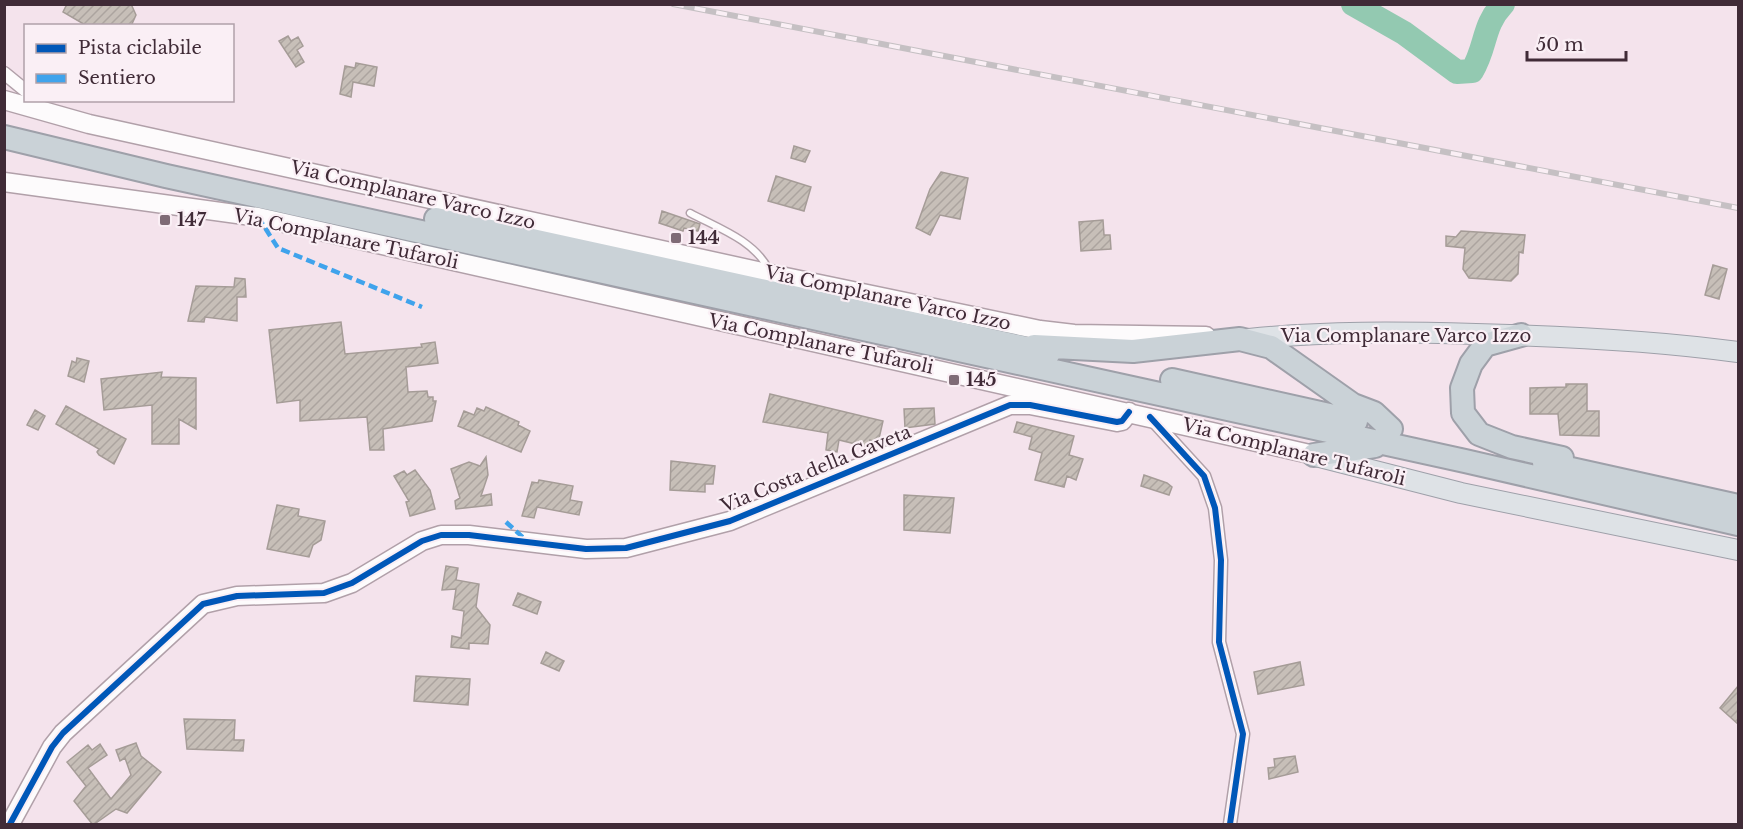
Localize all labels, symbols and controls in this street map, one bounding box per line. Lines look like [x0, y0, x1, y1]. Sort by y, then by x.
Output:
legend [24, 24, 234, 102]
scale bar [1527, 24, 1626, 62]
text: 50 m [1536, 34, 1584, 56]
text: Pista ciclabile [78, 37, 202, 59]
text: Sentiero [78, 67, 156, 89]
street label: Via Complanare Varco Izzo [287, 156, 538, 234]
street label: Via Complanare Tufaroli [231, 204, 460, 274]
place label: 147 [177, 209, 207, 231]
marker: 147 [158, 213, 172, 227]
place label: 144 [688, 227, 720, 249]
marker: 144 [669, 231, 683, 245]
street label: Via Complanare Varco Izzo [762, 261, 1013, 335]
street label: Via Complanare Tufaroli [706, 309, 935, 379]
street label: Via Complanare Varco Izzo [1280, 325, 1531, 347]
place label: 145 [966, 369, 997, 391]
marker: 145 [947, 373, 961, 387]
street label: Via Complanare Tufaroli [1179, 413, 1408, 490]
street label: Via Costa della Gaveta [717, 421, 914, 518]

